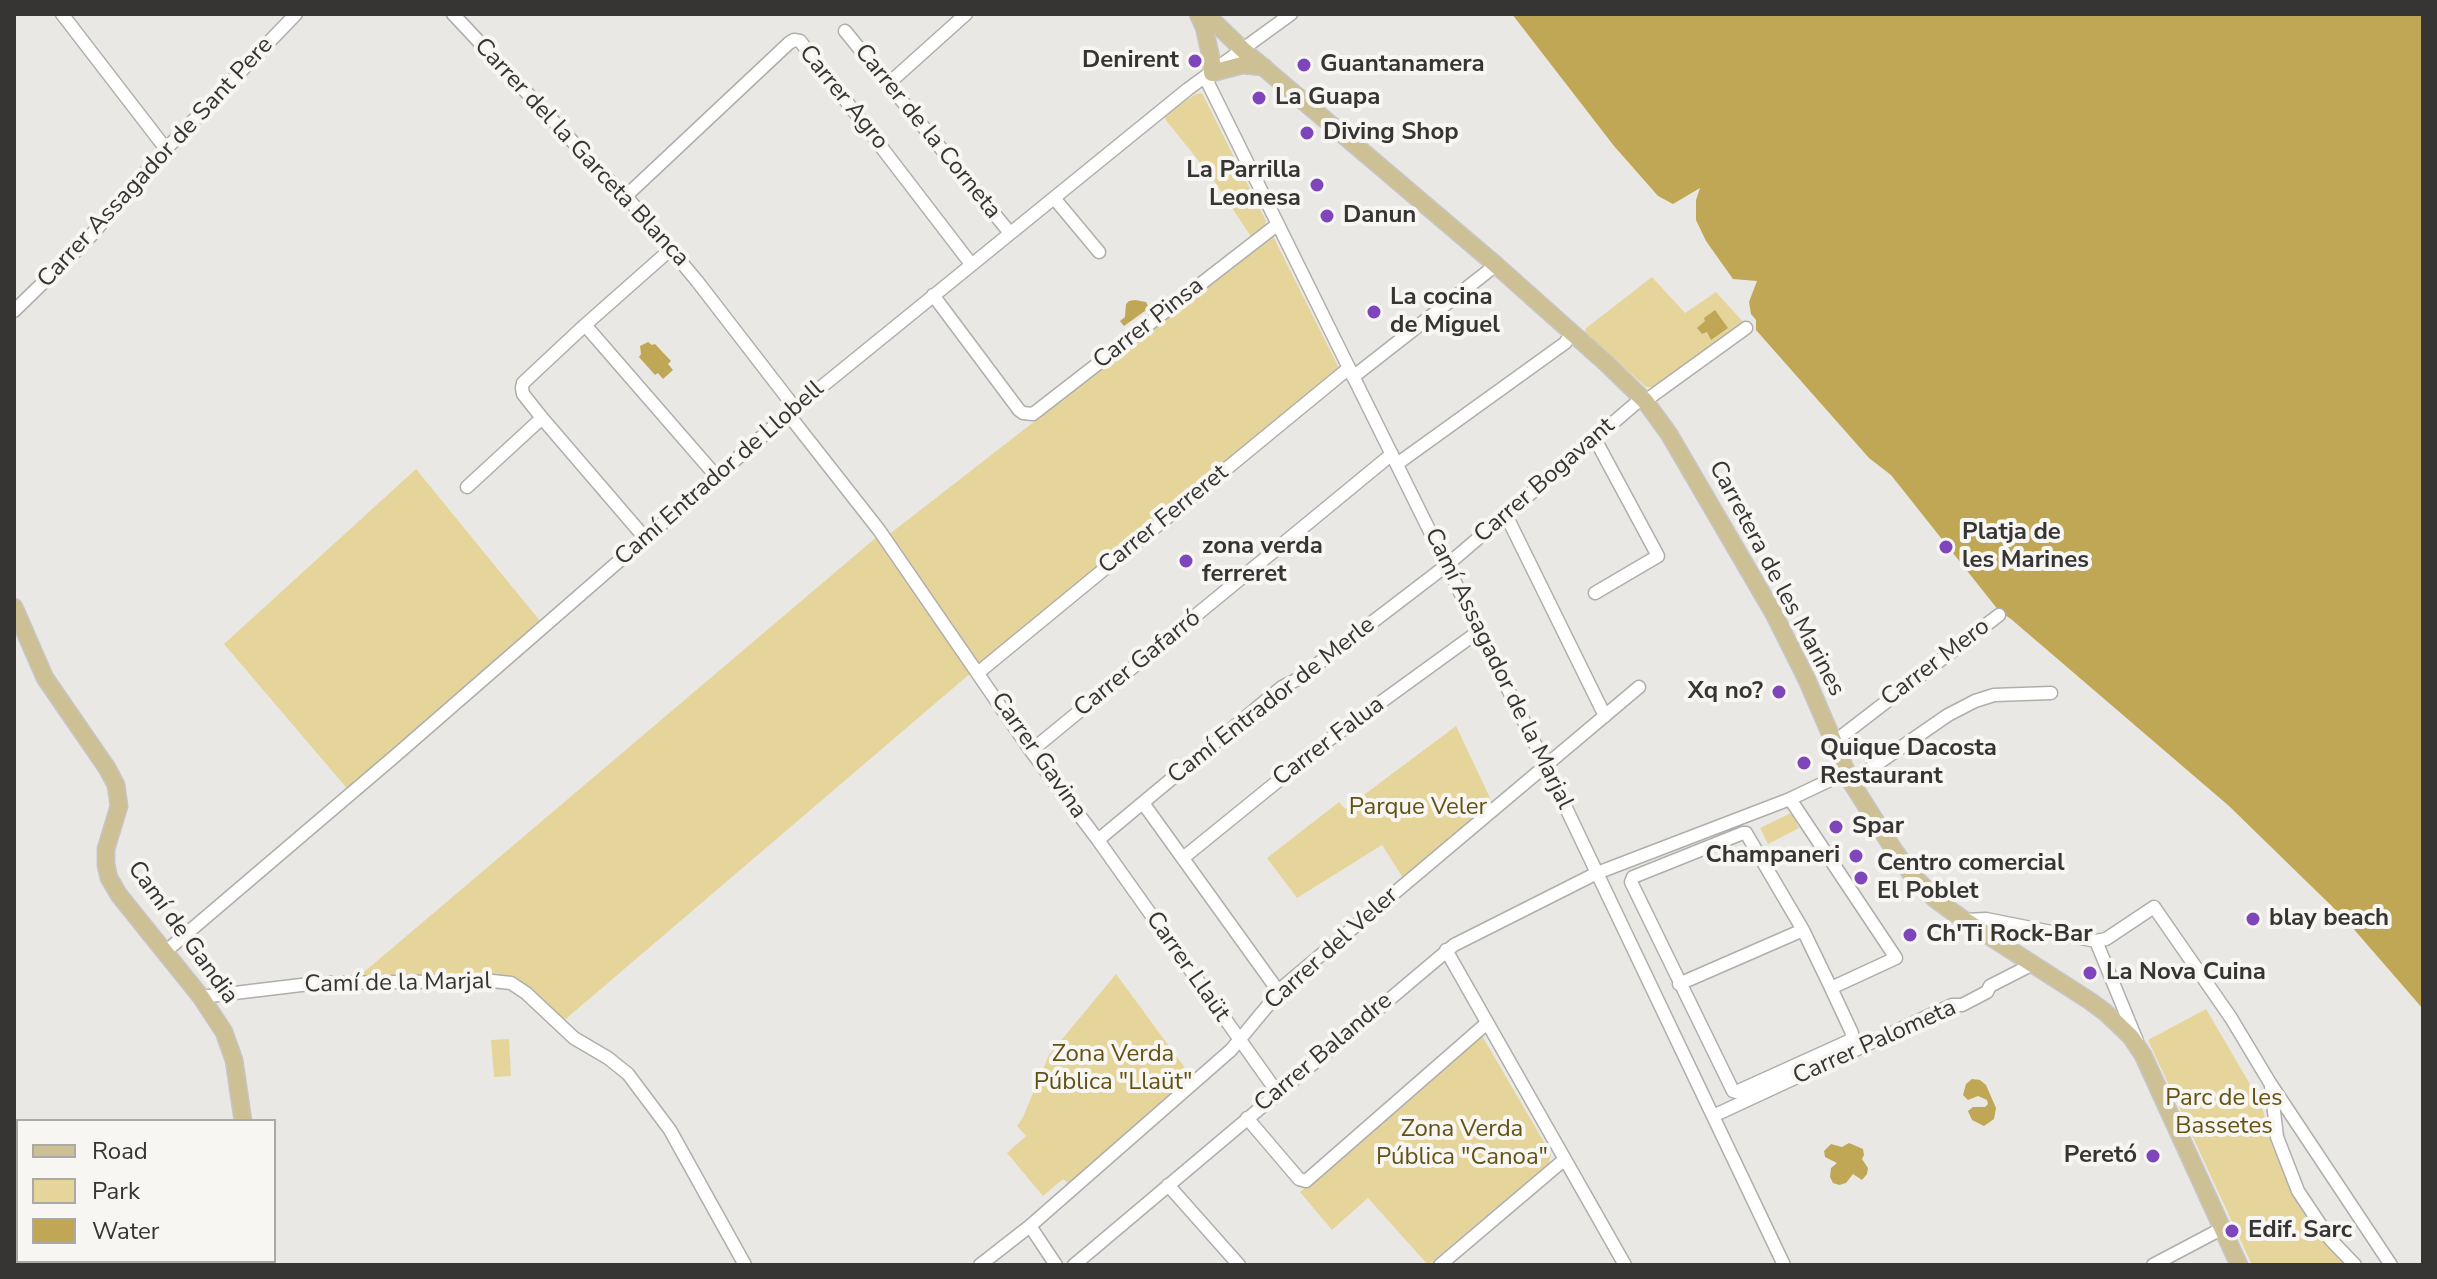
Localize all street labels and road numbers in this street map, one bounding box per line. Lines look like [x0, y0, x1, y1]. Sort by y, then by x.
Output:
street label: Carrer Assagador de Sant Pere [32, 32, 280, 294]
street label: Carrer del la Garceta Blanca [467, 33, 695, 273]
street label: Carrer de la Corneta [848, 39, 1006, 225]
street label: Carrer Agro [792, 40, 894, 156]
street label: Carrer Pinsa [1088, 272, 1210, 376]
street label: Camí Entrador de Llobell [610, 375, 830, 573]
street label: Carrer Bogavant [1469, 412, 1621, 550]
street label: Carretera de les Marines [1702, 456, 1850, 702]
street label: Carrer Ferreret [1094, 459, 1234, 581]
street label: Camí Assagador de la Marjal [1417, 524, 1579, 814]
street label: Carrer Gafarró [1069, 604, 1207, 724]
street label: Camí Entrador de Merle [1163, 611, 1381, 791]
street label: Carrer Mero [1876, 613, 1996, 713]
street label: Carrer Gavina [984, 687, 1092, 825]
street label: Carrer Falua [1268, 691, 1390, 793]
street label: Camí de Gandia [120, 856, 244, 1010]
street label: Carrer del Veler [1259, 882, 1405, 1016]
street label: Carrer Llaüt [1139, 906, 1235, 1028]
street label: Camí de la Marjal [304, 968, 492, 1000]
street label: Carrer Balandre [1249, 987, 1399, 1119]
street label: Carrer Palometa [1789, 994, 1961, 1092]

